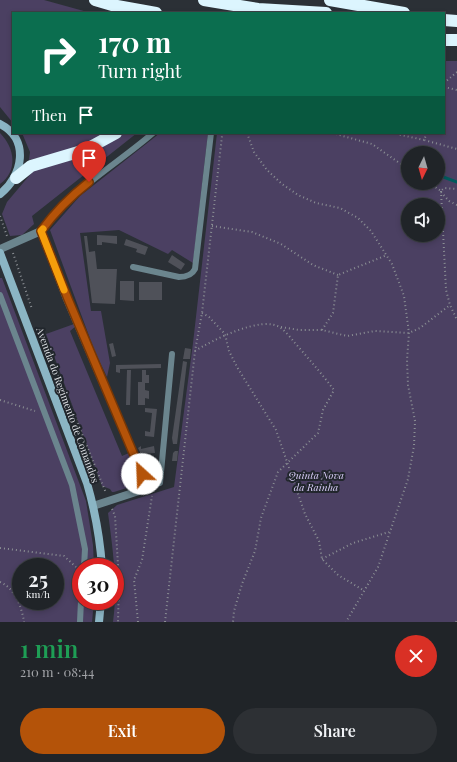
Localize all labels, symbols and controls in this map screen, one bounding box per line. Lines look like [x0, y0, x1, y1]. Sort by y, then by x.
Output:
text: 170 m [98, 23, 171, 60]
icon: right [32, 28, 84, 80]
text: Turn right [98, 59, 181, 83]
icon: arrive [75, 104, 97, 126]
text: Then [32, 105, 67, 125]
pin [72, 141, 106, 182]
north arrow [401, 146, 445, 190]
map controls [401, 146, 445, 242]
icon: arrive [78, 147, 100, 169]
button: sound [401, 198, 445, 242]
street label: Avenida do Regimento de Comandos [33, 324, 103, 485]
position arrow [121, 453, 163, 495]
park label: Quinta Nova da Rainha [287, 468, 344, 494]
speed limit sign: 30 [72, 558, 124, 610]
text: 25 [28, 565, 48, 592]
text: km/h [26, 587, 50, 601]
text: 1 min [20, 632, 78, 664]
button: close [395, 635, 437, 677]
text: 210 m · 08:44 [20, 663, 94, 680]
button: Exit [20, 708, 225, 754]
button: Share [233, 708, 437, 754]

